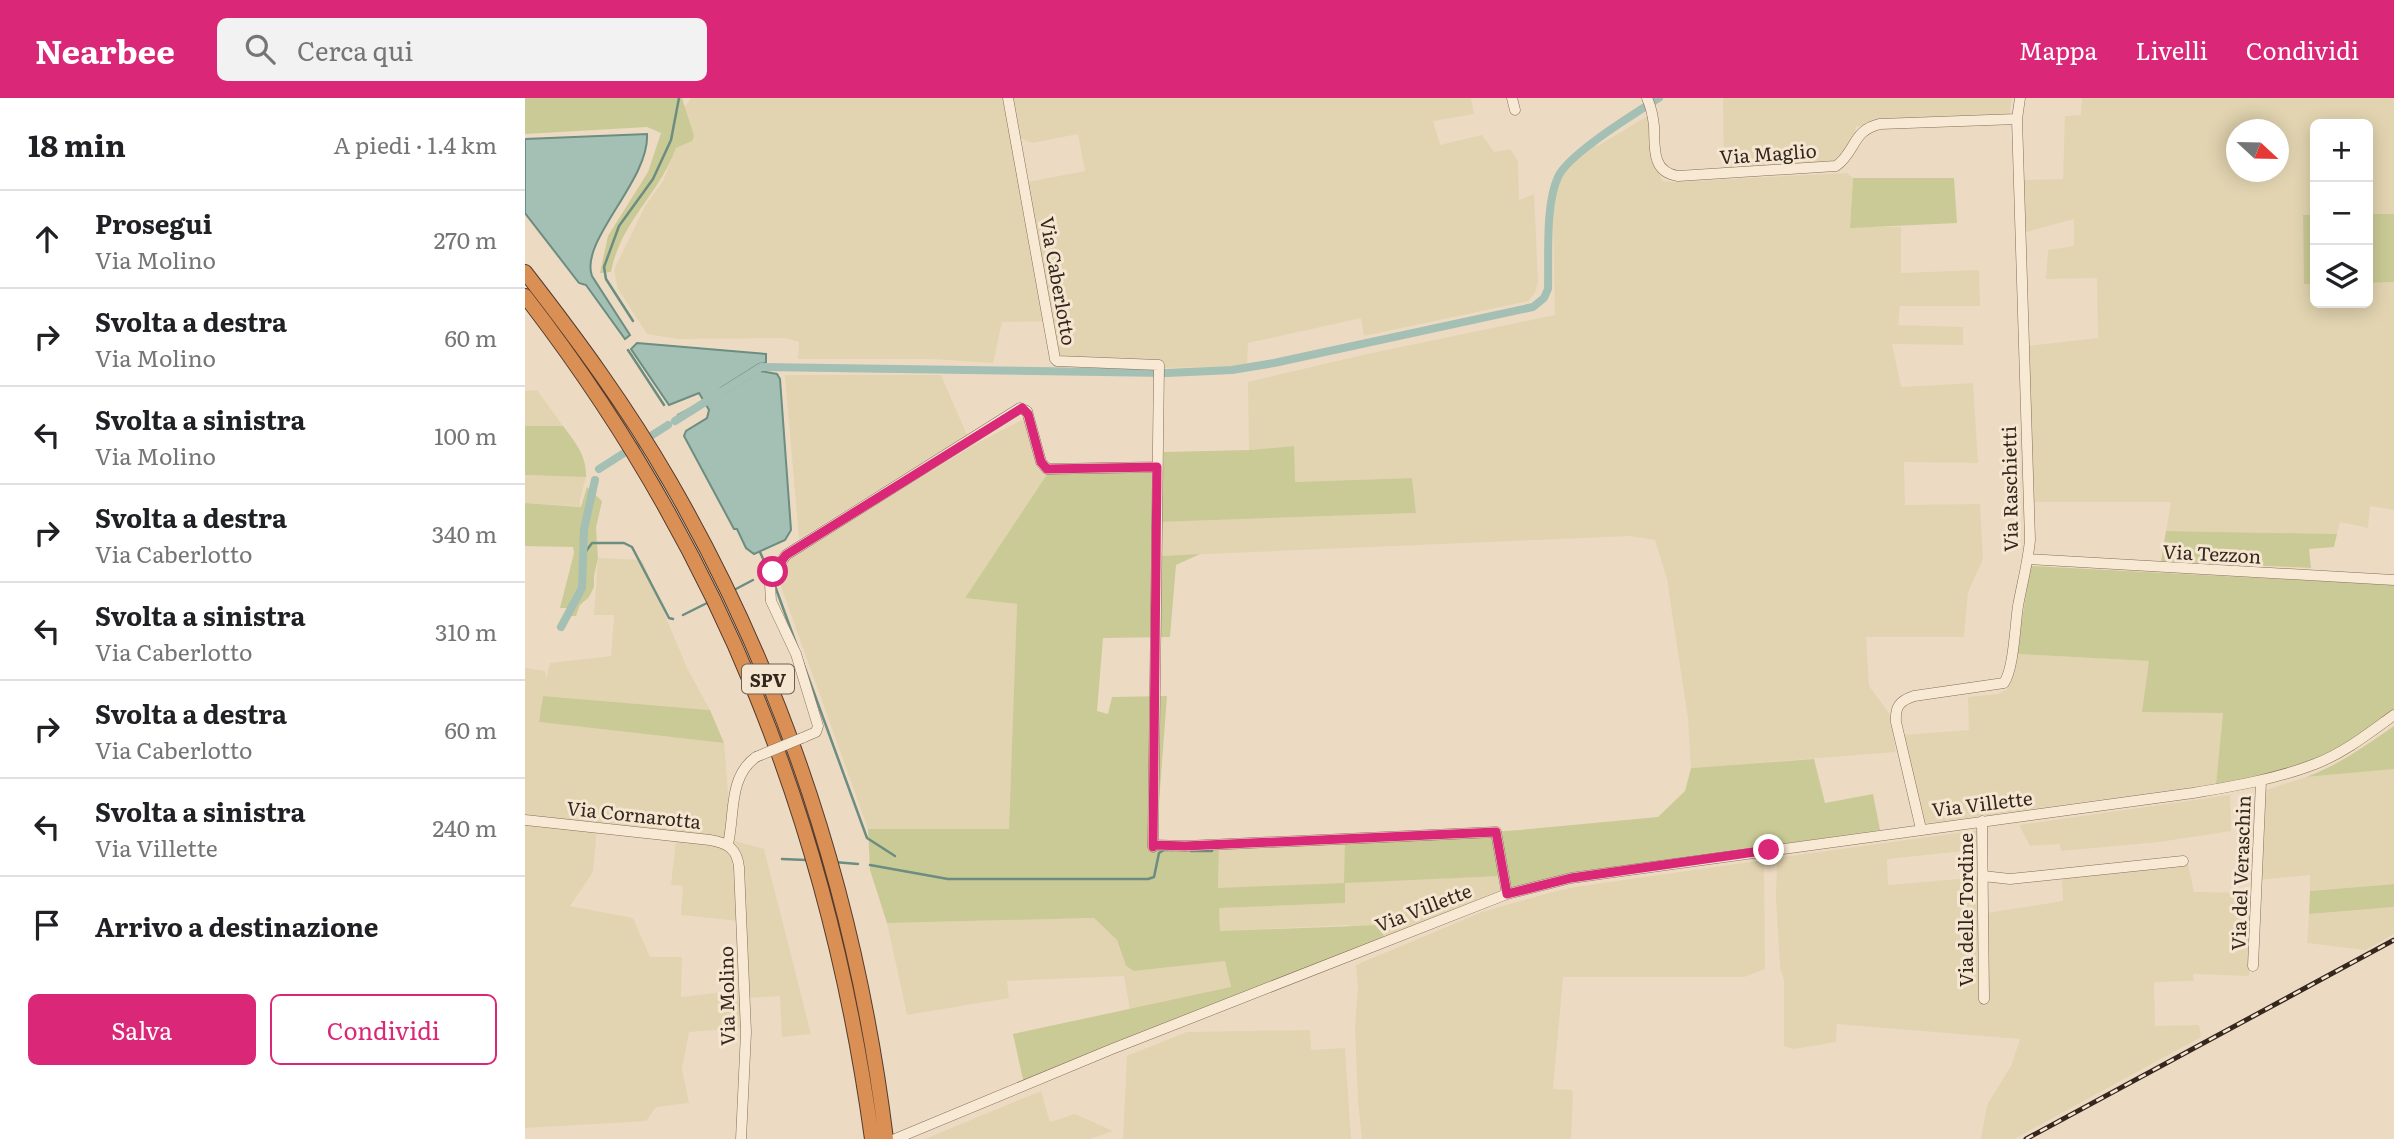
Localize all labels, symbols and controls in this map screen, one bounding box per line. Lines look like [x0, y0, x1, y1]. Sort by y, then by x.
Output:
search box [217, 18, 707, 81]
text: Nearbee [35, 25, 175, 74]
icon: search [241, 30, 279, 68]
text: Cerca qui [297, 30, 413, 69]
text: Mappa [2019, 32, 2097, 67]
text: Livelli [2135, 32, 2208, 67]
text: Condividi [2246, 32, 2359, 67]
north arrow [2226, 119, 2289, 182]
map controls [2310, 119, 2373, 308]
button: + [2310, 119, 2373, 182]
text: 18 min [28, 122, 126, 166]
text: A piedi · 1.4 km [334, 127, 497, 161]
street label: Via Maglio [1719, 136, 1817, 170]
button: − [2310, 182, 2373, 245]
text: Prosegui [95, 203, 212, 242]
street label: Via Caberlotto [1034, 214, 1084, 348]
icon: ahead [28, 220, 66, 258]
text: 270 m [434, 222, 497, 256]
text: Via Molino [95, 242, 216, 276]
button: layers [2310, 245, 2373, 308]
text: Svolta a destra [95, 301, 287, 340]
icon: right [28, 318, 66, 356]
text: 60 m [444, 320, 497, 354]
text: Via Molino [95, 340, 216, 374]
text: Svolta a sinistra [95, 399, 306, 438]
icon: left [28, 416, 66, 454]
text: 100 m [434, 418, 497, 452]
street label: Via Raschietti [1994, 426, 2024, 552]
text: Via Molino [95, 438, 216, 472]
text: Svolta a destra [95, 497, 287, 536]
icon: right [28, 514, 66, 552]
text: 340 m [432, 516, 497, 550]
text: Via Caberlotto [95, 536, 253, 570]
street label: Via Tezzon [2162, 536, 2262, 570]
route start [757, 556, 788, 587]
text: Svolta a sinistra [95, 595, 306, 634]
icon: left [28, 612, 66, 650]
text: 310 m [435, 614, 497, 648]
text: Via Caberlotto [95, 634, 253, 668]
road number: SPV [742, 664, 794, 694]
text: Svolta a destra [95, 693, 287, 732]
icon: right [28, 710, 66, 748]
text: 60 m [444, 712, 497, 746]
text: Via Caberlotto [95, 732, 253, 766]
street label: Via Villette [1930, 783, 2034, 823]
text: Svolta a sinistra [95, 791, 306, 830]
street label: Via Cornarotta [565, 793, 703, 835]
street label: Via del Veraschin [2223, 795, 2257, 951]
icon: left [28, 808, 66, 846]
text: 240 m [432, 810, 497, 844]
text: Via Villette [95, 830, 218, 864]
street label: Via delle Tordine [1951, 833, 1979, 987]
route end [1753, 834, 1784, 865]
street label: Via Villette [1371, 876, 1475, 938]
icon: arrive [28, 906, 66, 944]
text: Arrivo a destinazione [95, 906, 379, 945]
street label: Via Molino [711, 946, 741, 1046]
button: Salva [28, 994, 256, 1065]
button: Condividi [270, 994, 497, 1065]

